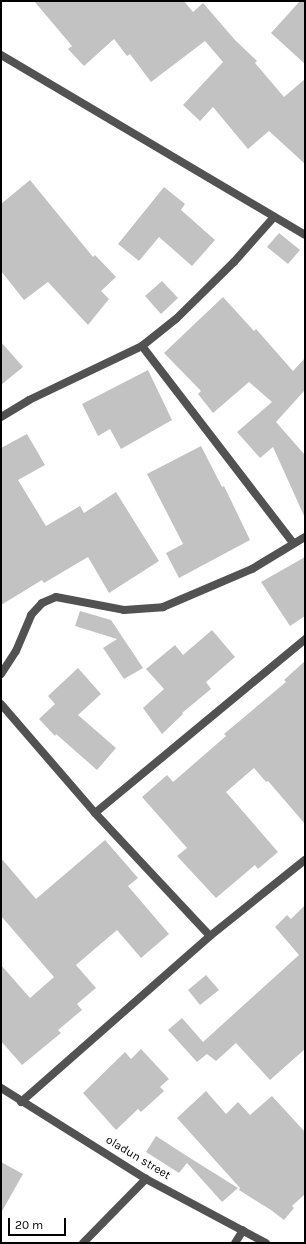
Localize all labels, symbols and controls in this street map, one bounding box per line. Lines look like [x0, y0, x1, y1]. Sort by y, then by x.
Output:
street label: oladun street [103, 1133, 173, 1183]
scale bar [10, 1210, 68, 1236]
text: 20 m [15, 1218, 43, 1232]

